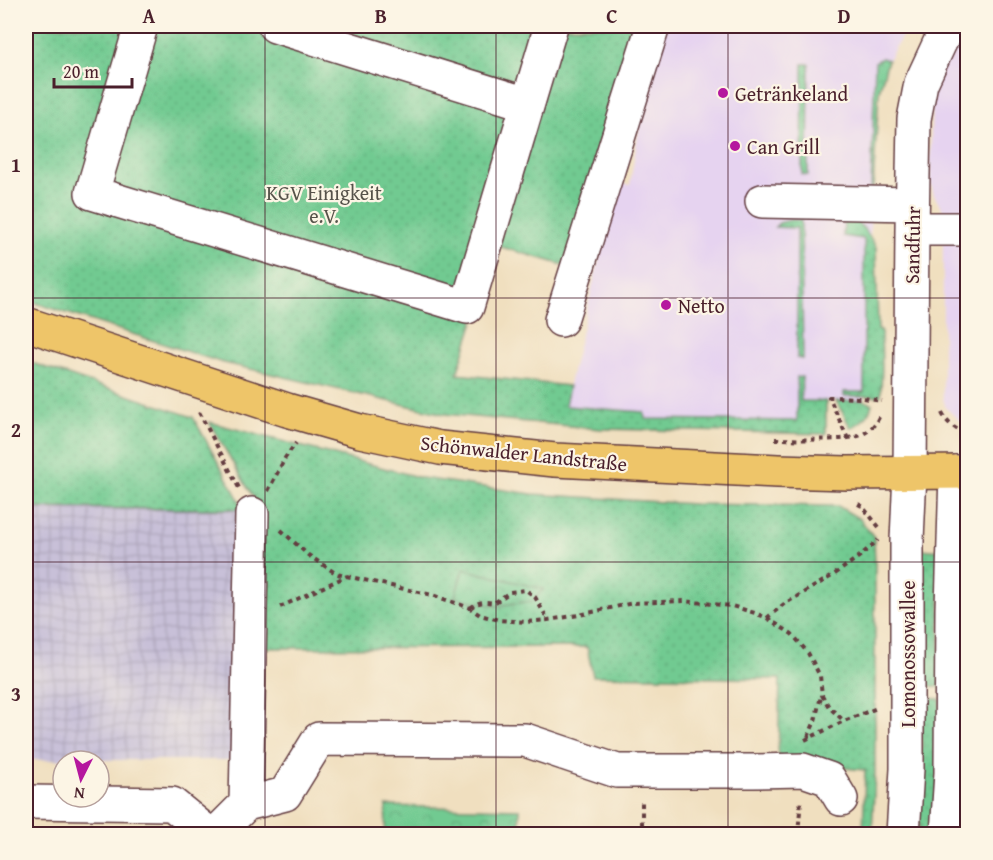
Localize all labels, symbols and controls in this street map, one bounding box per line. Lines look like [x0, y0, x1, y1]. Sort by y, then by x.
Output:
text: A [143, 1, 156, 30]
text: B [375, 1, 387, 30]
text: C [606, 1, 618, 30]
text: D [837, 1, 851, 30]
scale bar [54, 51, 132, 89]
text: 20 m [63, 58, 99, 85]
place label: Getränkeland [735, 79, 849, 108]
marker: Getränkeland [716, 86, 730, 100]
place label: Can Grill [747, 132, 820, 161]
marker: Can Grill [728, 139, 742, 153]
text: 1 [11, 150, 21, 179]
park label: KGV Einigkeit e.V. [266, 178, 382, 230]
street label: Sandfuhr [897, 206, 927, 284]
place label: Netto [678, 291, 725, 320]
marker: Netto [659, 298, 673, 312]
text: 2 [11, 415, 21, 444]
street label: Schönwalder Landstraße [419, 428, 629, 478]
street label: Lomonossowallee [893, 580, 922, 728]
text: 3 [11, 679, 21, 708]
north arrow [51, 749, 111, 809]
text: N [73, 781, 86, 806]

